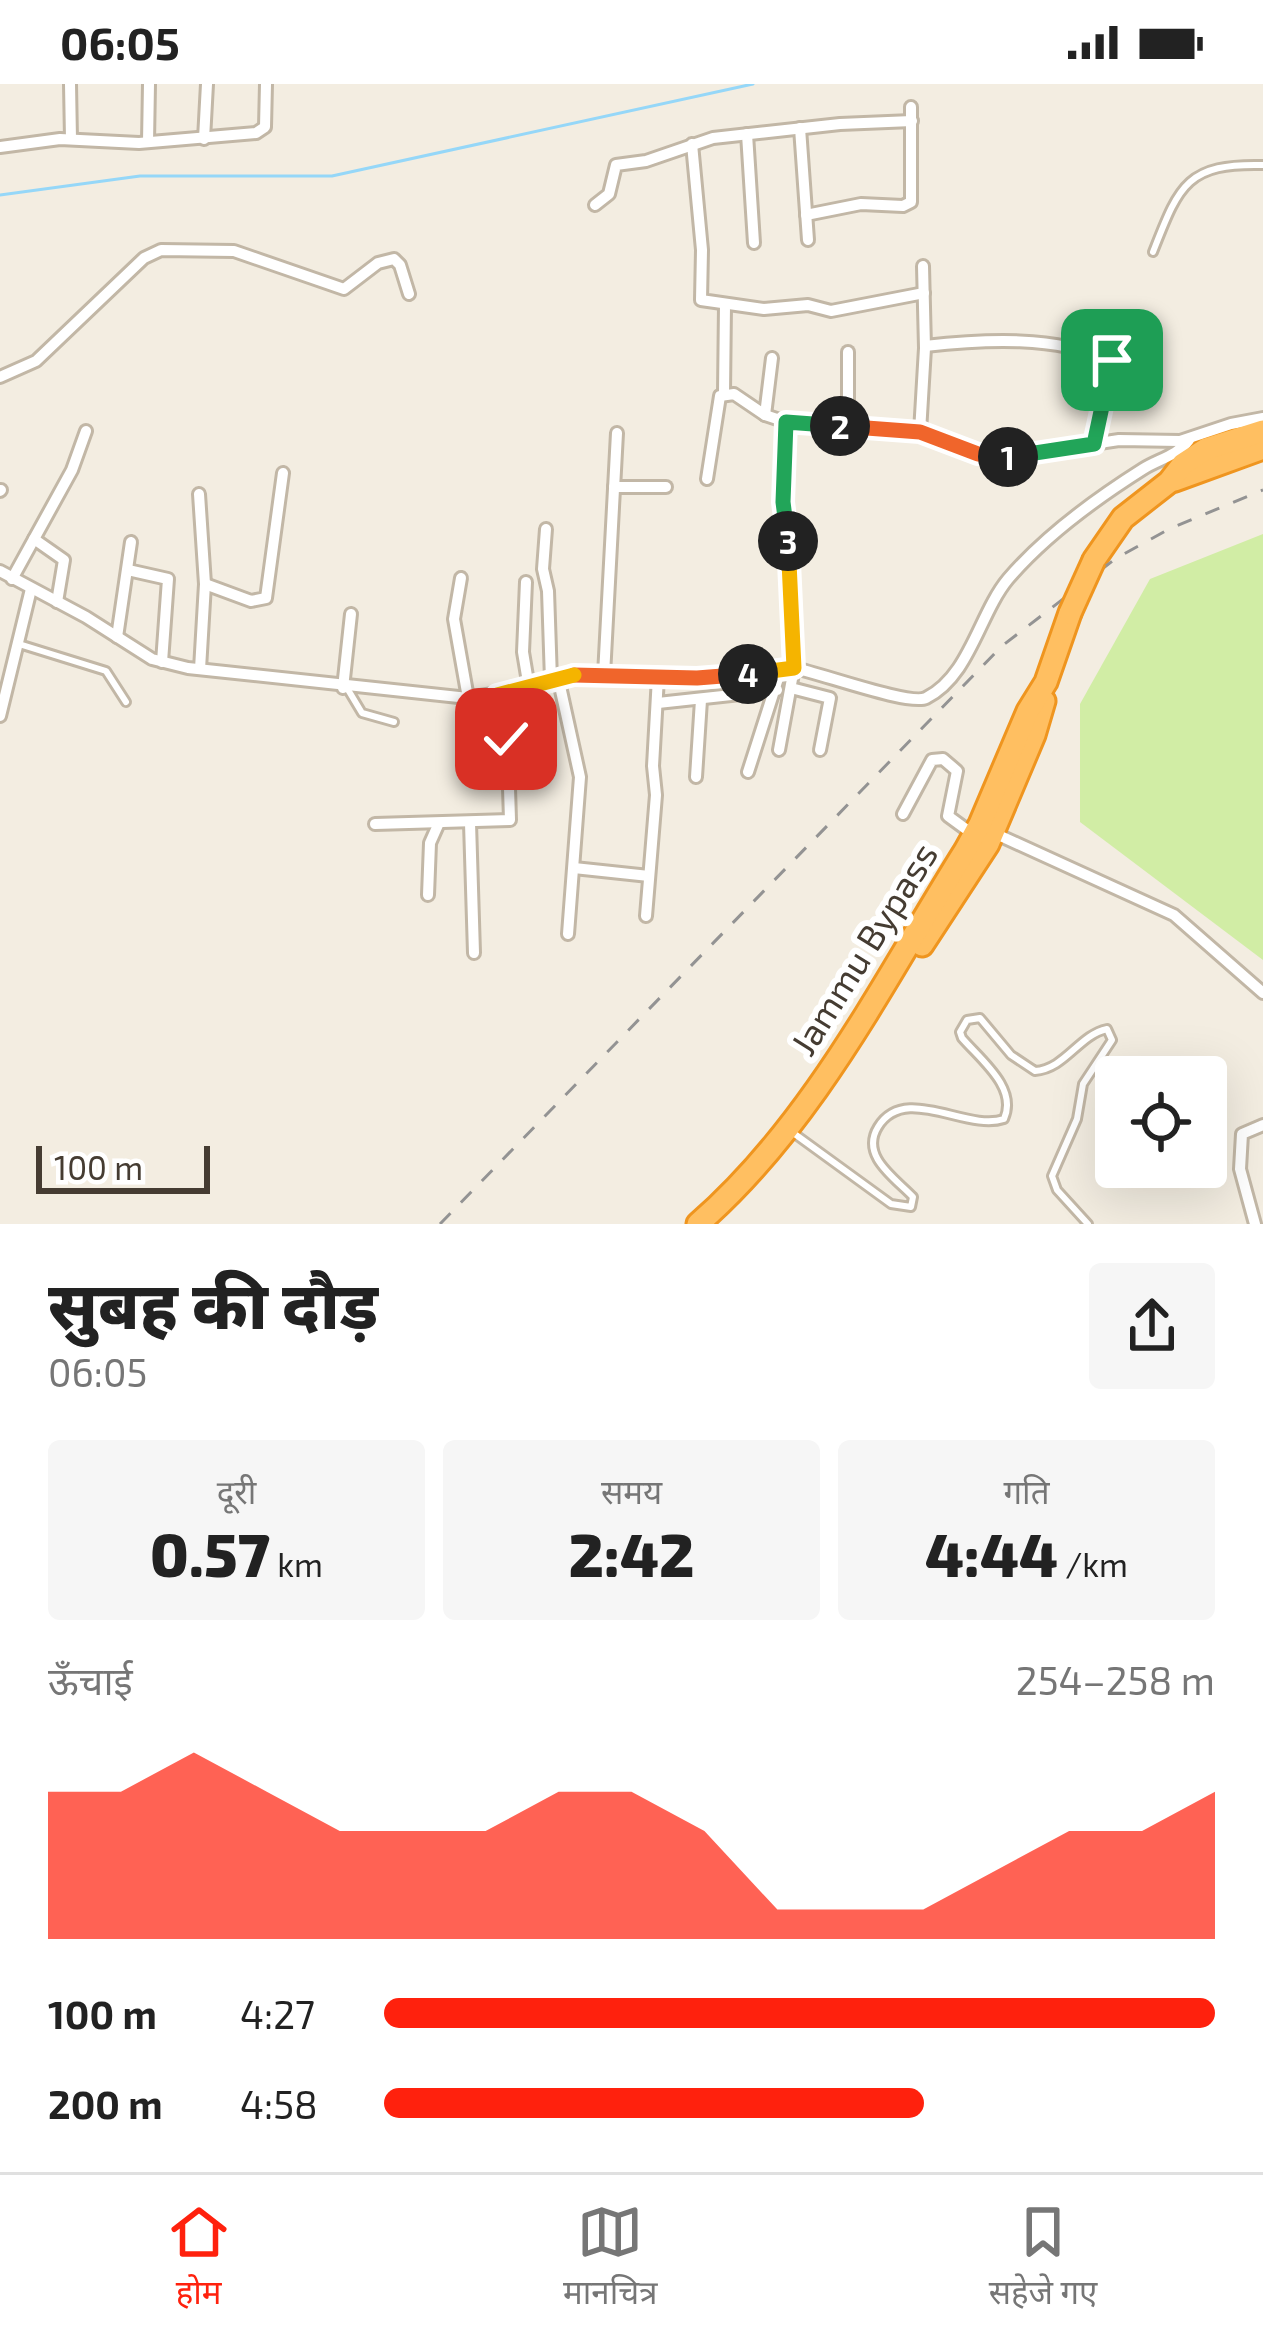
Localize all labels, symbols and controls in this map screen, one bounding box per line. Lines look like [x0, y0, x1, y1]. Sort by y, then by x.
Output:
text: 06:05 [60, 15, 180, 69]
pin [1061, 309, 1163, 411]
icon: arrive [1079, 327, 1145, 393]
pin: 2 [810, 396, 870, 456]
text: 2 [830, 406, 850, 446]
pin: 1 [978, 427, 1038, 487]
text: 1 [1001, 437, 1015, 477]
pin: 3 [758, 511, 818, 571]
text: 3 [779, 521, 797, 561]
pin: 4 [718, 644, 778, 704]
text: 4 [737, 654, 759, 694]
pin [455, 688, 557, 790]
icon: check [473, 706, 539, 772]
street label: Jammu Bypass [780, 834, 945, 1062]
map controls [1095, 1056, 1227, 1188]
button: locate [1095, 1056, 1227, 1188]
scale bar [36, 1140, 210, 1193]
text: 100 m [54, 1147, 143, 1187]
text: सुबह की दौड़ [48, 1263, 378, 1342]
button: share [1089, 1263, 1215, 1389]
text: 06:05 [48, 1348, 147, 1395]
text: दूरी [217, 1471, 256, 1511]
text: समय [601, 1471, 662, 1511]
text: गति [1004, 1471, 1049, 1511]
text: 0.57 [150, 1517, 270, 1589]
text: 2:42 [569, 1517, 694, 1589]
text: 4:44 [925, 1517, 1058, 1589]
text: km [270, 1544, 323, 1584]
text: /km [1058, 1544, 1128, 1584]
text: ऊँचाई [48, 1656, 133, 1703]
text: 254–258 m [1016, 1656, 1215, 1703]
text: 100 m [48, 1990, 157, 2037]
text: 4:27 [240, 1990, 315, 2037]
text: 200 m [48, 2080, 163, 2127]
text: 4:58 [240, 2080, 318, 2127]
tab: होम [166, 2199, 232, 2317]
tab: मानचित्र [563, 2199, 657, 2317]
tab: सहेजे गए [989, 2199, 1097, 2317]

